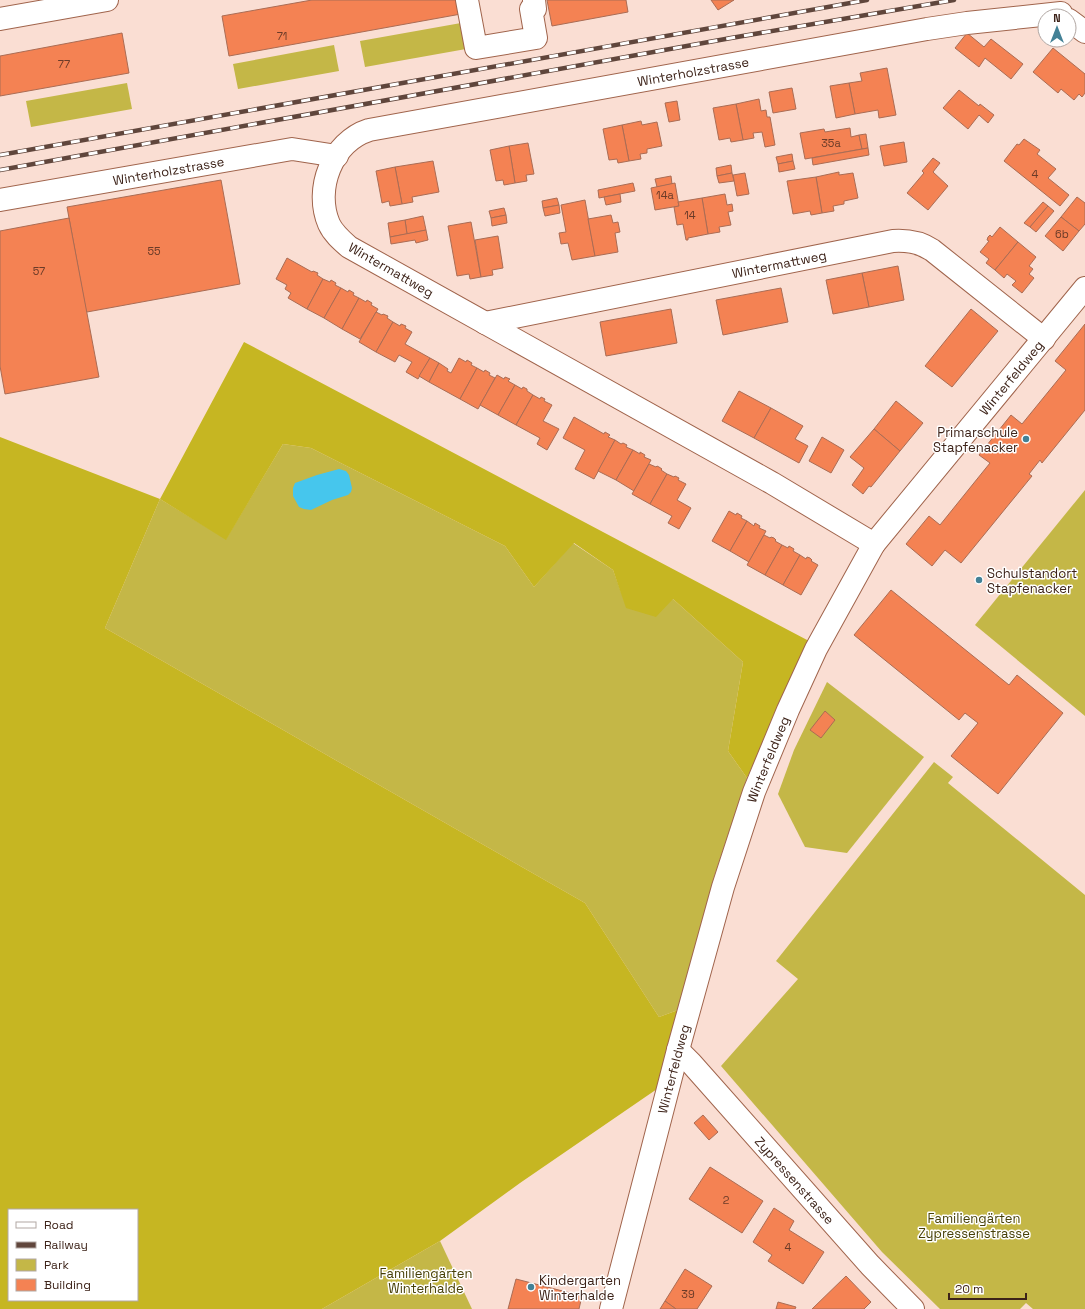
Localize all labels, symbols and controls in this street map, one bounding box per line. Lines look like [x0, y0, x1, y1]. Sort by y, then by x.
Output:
north arrow [1037, 8, 1077, 48]
text: N [1053, 11, 1061, 25]
house number: 71 [277, 29, 287, 43]
street label: Winterholzstrasse [636, 53, 750, 90]
house number: 77 [58, 57, 70, 71]
house number: 35a [821, 136, 841, 150]
street label: Winterholzstrasse [111, 152, 226, 189]
house number: 4 [1032, 167, 1039, 181]
house number: 14a [656, 188, 675, 202]
house number: 14 [684, 208, 696, 222]
house number: 6b [1055, 227, 1069, 241]
street label: Wintermattweg [345, 239, 437, 301]
house number: 55 [147, 244, 161, 258]
street label: Wintermattweg [730, 246, 828, 282]
house number: 57 [33, 264, 45, 278]
street label: Winterfeldweg [975, 337, 1047, 418]
place label: Primarschule Stapfenacker [933, 424, 1018, 456]
marker: Primarschule Stapfenacker [1021, 434, 1031, 444]
place label: Schulstandort Stapfenacker [987, 565, 1077, 597]
marker: Schulstandort Stapfenacker [974, 575, 984, 585]
street label: Winterfeldweg [743, 714, 793, 805]
street label: Winterfeldweg [653, 1022, 693, 1115]
street label: Zypressenstrasse [751, 1133, 838, 1228]
house number: 2 [723, 1193, 730, 1207]
legend [8, 1209, 138, 1301]
park label: Familiengärten Zypressenstrasse [918, 1210, 1030, 1242]
text: Road [44, 1217, 73, 1233]
text: Railway [44, 1237, 88, 1253]
house number: 4 [785, 1240, 792, 1254]
text: Park [44, 1257, 69, 1273]
park label: Familiengärten Winterhalde [380, 1265, 472, 1297]
place label: Kindergarten Winterhalde [539, 1272, 621, 1304]
scale bar [949, 1275, 1026, 1301]
text: Building [44, 1277, 91, 1293]
text: 20 m [955, 1281, 983, 1297]
marker: Kindergarten Winterhalde [526, 1282, 536, 1292]
house number: 39 [681, 1287, 695, 1301]

